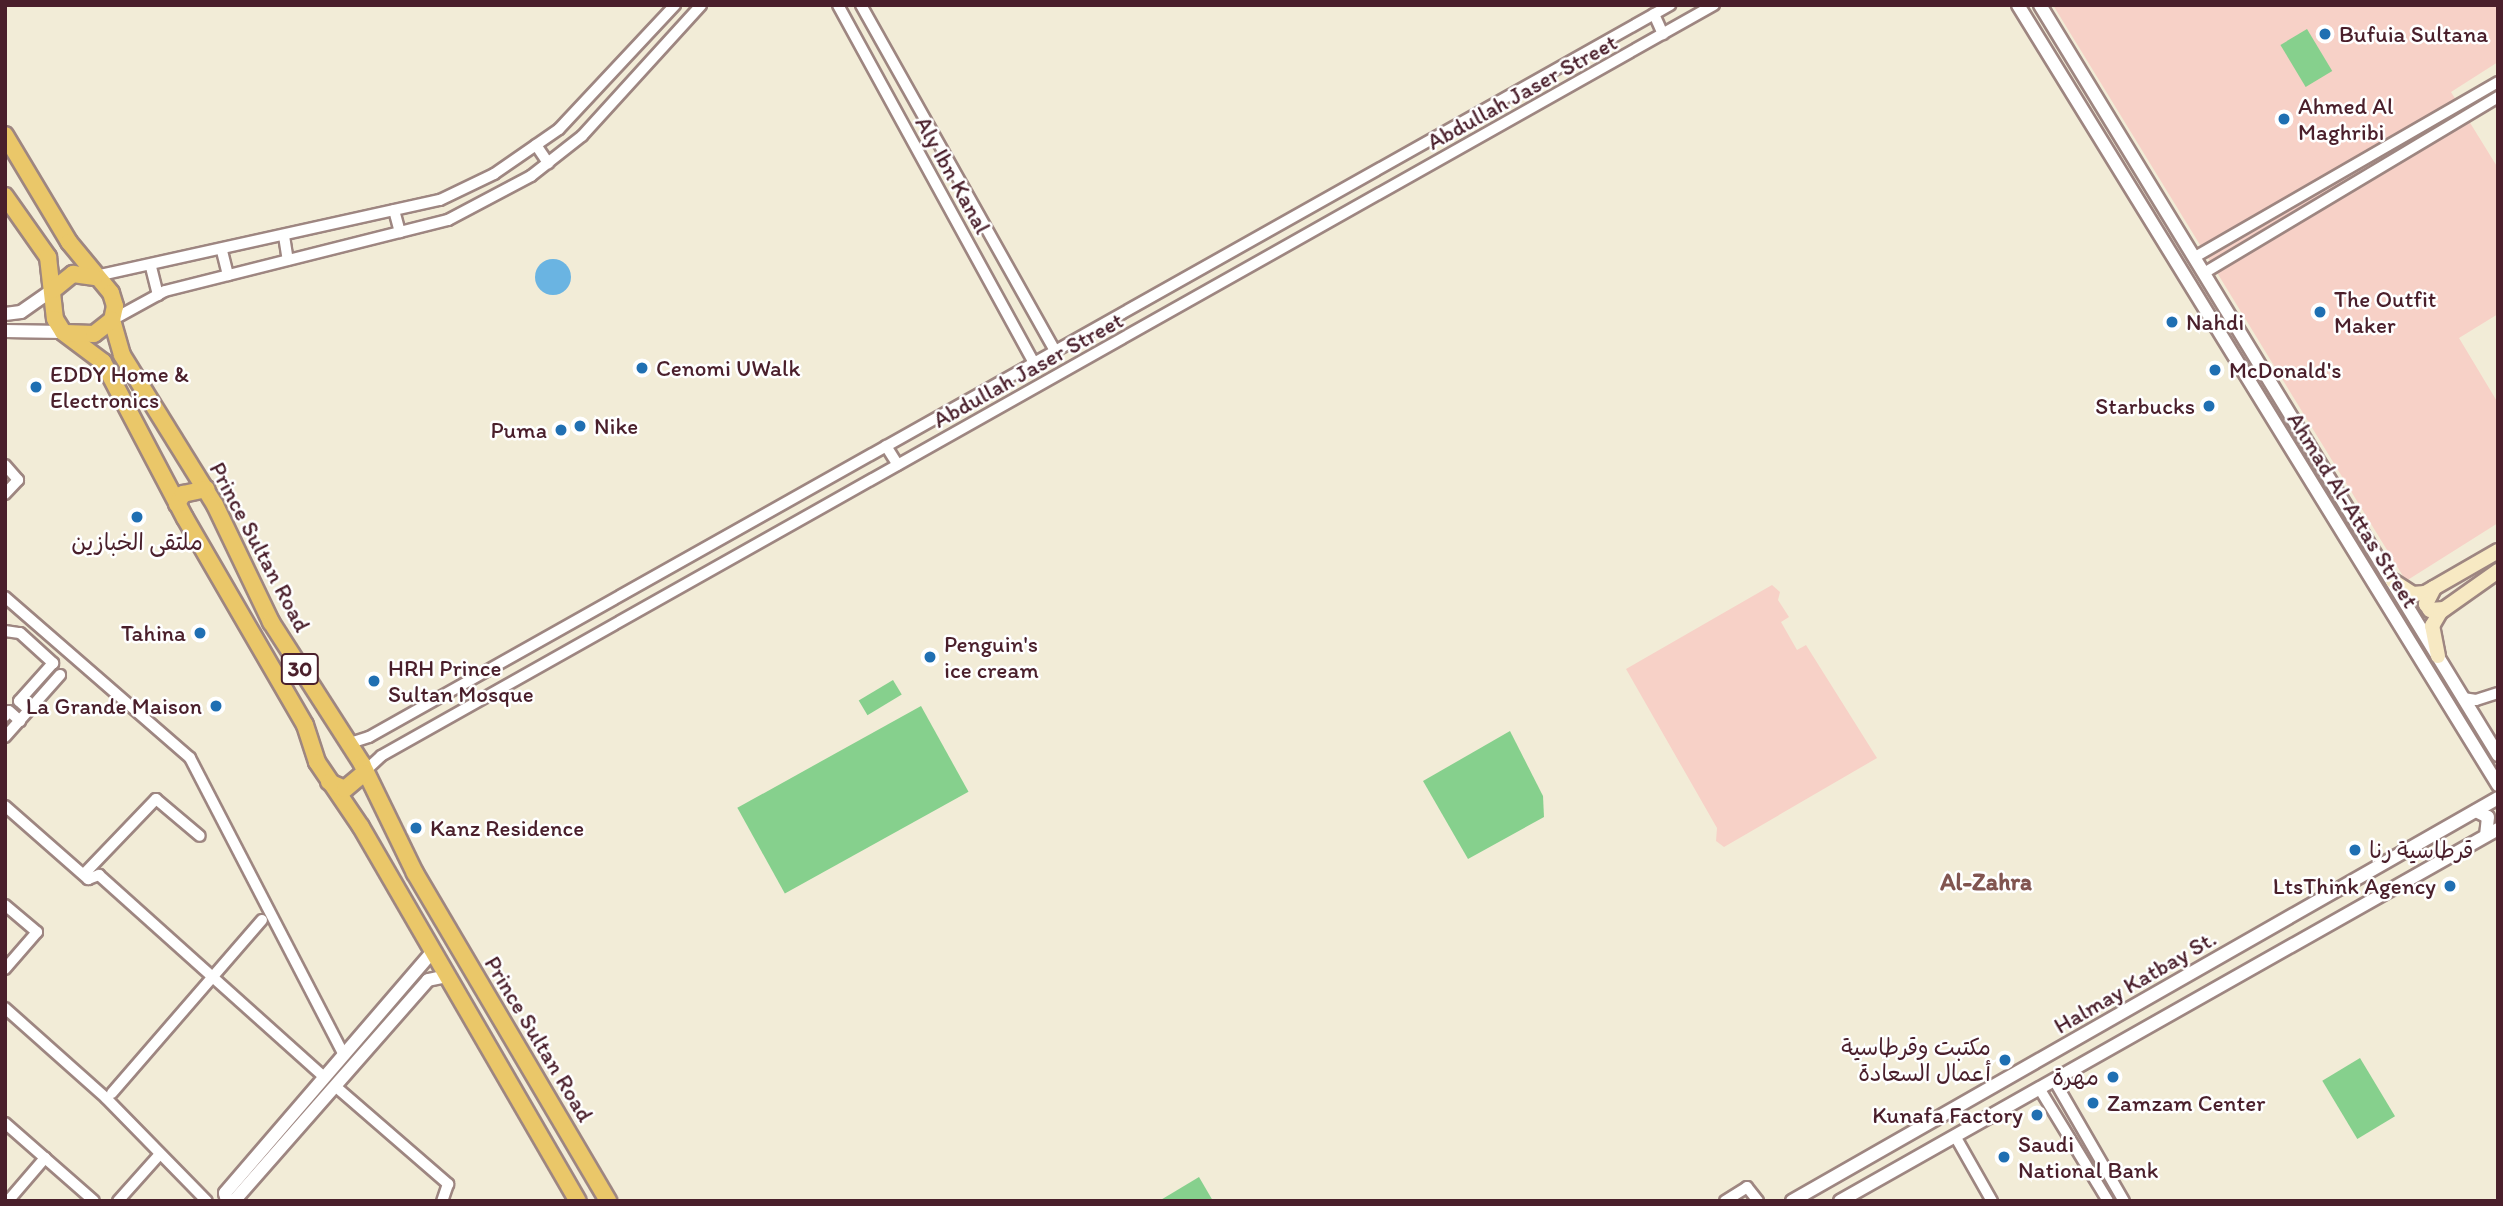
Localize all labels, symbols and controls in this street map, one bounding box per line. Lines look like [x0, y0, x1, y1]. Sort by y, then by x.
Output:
place label: Bufuia Sultana [2339, 20, 2488, 48]
marker: Bufuia Sultana [2317, 26, 2333, 42]
street label: Abdullah Jaser Street [1423, 29, 1621, 155]
place label: Ahmed Al Maghribi [2298, 92, 2393, 146]
street label: Aly Ibn Kanal [909, 110, 997, 240]
marker: Ahmed Al Maghribi [2276, 111, 2292, 127]
place label: The Outfit Maker [2334, 285, 2437, 339]
marker: The Outfit Maker [2312, 304, 2328, 320]
street label: Abdullah Jaser Street [929, 307, 1127, 433]
place label: Nahdi [2186, 308, 2244, 336]
marker: Nahdi [2164, 314, 2180, 330]
place label: Cenomi UWalk [656, 354, 800, 382]
place label: McDonald's [2229, 356, 2342, 384]
place label: EDDY Home & Electronics [50, 360, 189, 414]
marker: Cenomi UWalk [634, 360, 650, 376]
marker: McDonald's [2207, 362, 2223, 378]
marker: EDDY Home & Electronics [28, 379, 44, 395]
place label: Starbucks [2095, 392, 2195, 420]
marker: Starbucks [2201, 398, 2217, 414]
street label: Ahmad Al-Attas Street [2282, 407, 2424, 613]
place label: Nike [594, 412, 638, 440]
place label: Puma [490, 416, 547, 444]
marker: Nike [572, 418, 588, 434]
marker: Puma [553, 422, 569, 438]
street label: Prince Sultan Road [204, 458, 316, 636]
marker: ملتقى الخبازين [129, 509, 145, 525]
place label: ملتقى الخبازين [71, 528, 203, 556]
place label: Tahina [121, 619, 186, 647]
marker: Tahina [192, 625, 208, 641]
place label: Penguin's ice cream [944, 630, 1038, 684]
marker: Penguin's ice cream [922, 649, 938, 665]
road number: 30 [281, 652, 319, 686]
place label: HRH Prince Sultan Mosque [388, 654, 534, 708]
marker: HRH Prince Sultan Mosque [366, 673, 382, 689]
place label: La Grande Maison [25, 692, 202, 720]
marker: La Grande Maison [208, 698, 224, 714]
place label: Kanz Residence [430, 814, 584, 842]
marker: Kanz Residence [408, 820, 424, 836]
place label: قرطاسية رنا [2369, 836, 2474, 864]
marker: قرطاسية رنا [2347, 842, 2363, 858]
district label: Al-Zahra [1940, 868, 2032, 896]
place label: LtsThink Agency [2273, 872, 2436, 900]
marker: LtsThink Agency [2442, 878, 2458, 894]
street label: Halmay Katbay St. [2049, 925, 2221, 1039]
street label: Prince Sultan Road [479, 952, 599, 1126]
place label: مكتبت وقرطاسية أعمال السعادة [1841, 1033, 1991, 1087]
marker: مكتبت وقرطاسية أعمال السعادة [1997, 1052, 2013, 1068]
place label: مهرة [2052, 1063, 2099, 1091]
marker: مهرة [2105, 1069, 2121, 1085]
place label: Zamzam Center [2107, 1089, 2265, 1117]
marker: Zamzam Center [2085, 1095, 2101, 1111]
place label: Kunafa Factory [1872, 1101, 2023, 1129]
marker: Kunafa Factory [2029, 1107, 2045, 1123]
place label: Saudi National Bank [2018, 1130, 2159, 1184]
marker: Saudi National Bank [1996, 1149, 2012, 1165]

